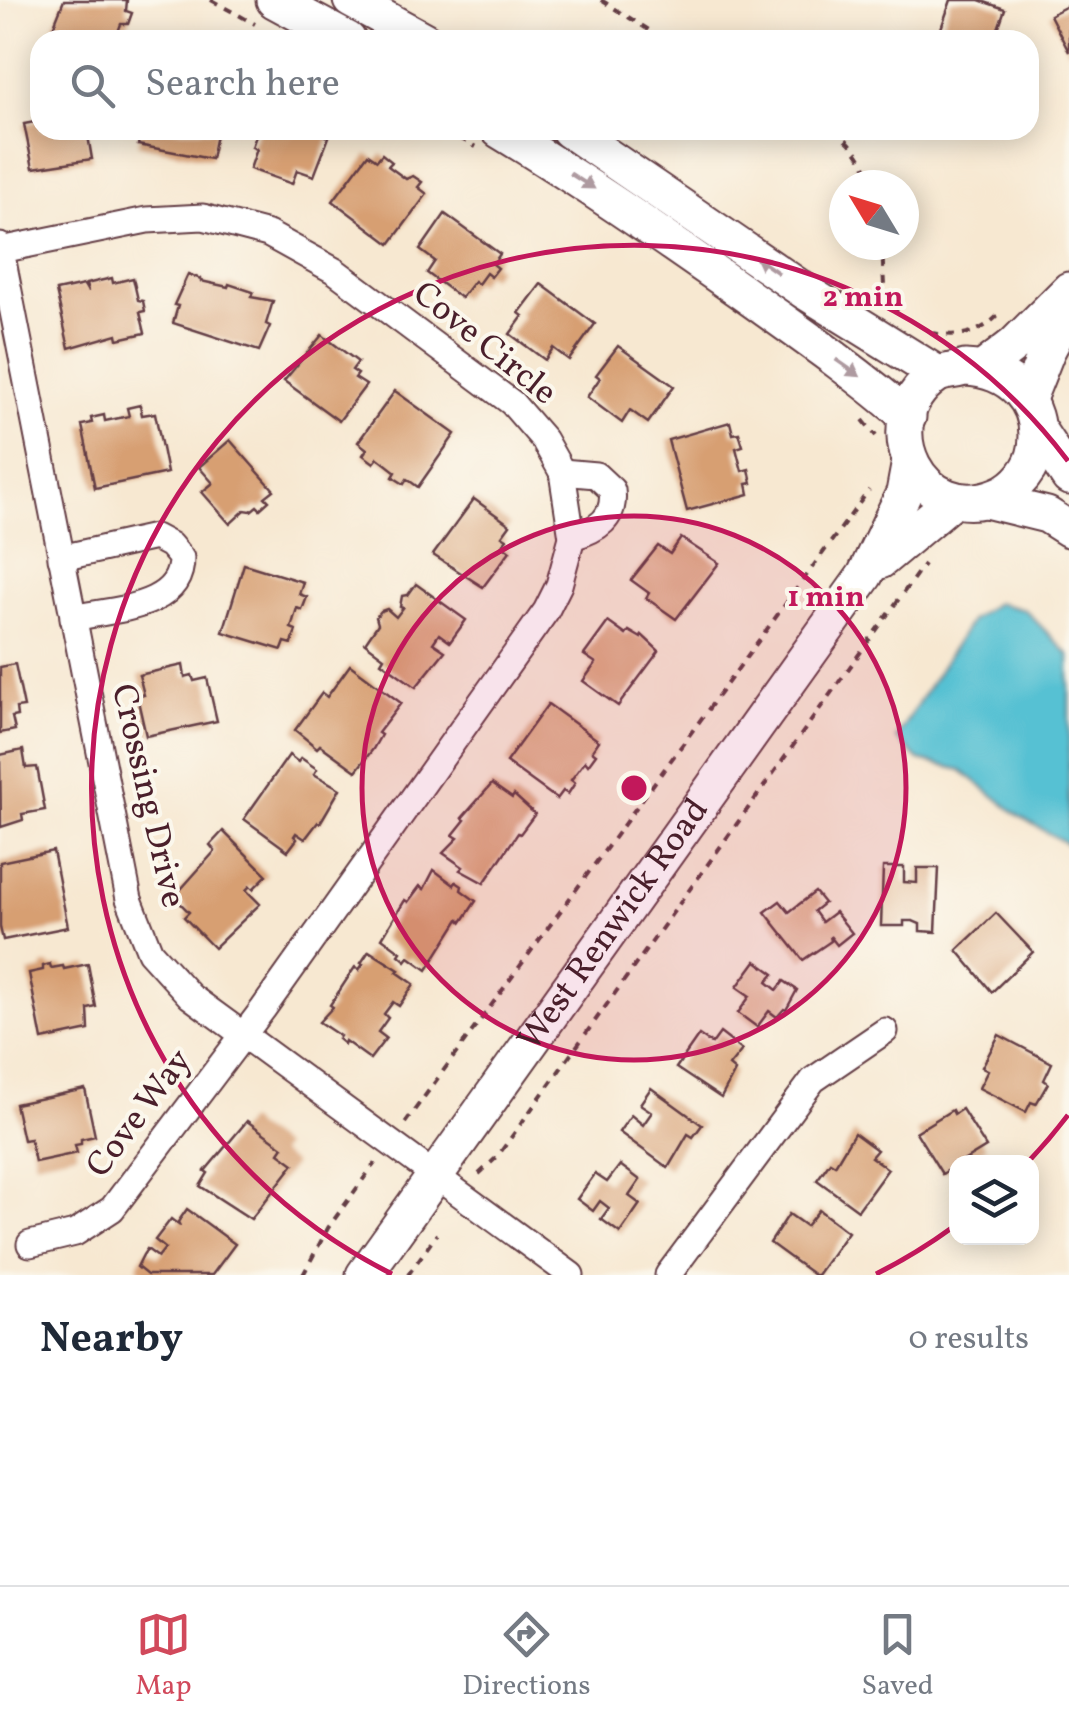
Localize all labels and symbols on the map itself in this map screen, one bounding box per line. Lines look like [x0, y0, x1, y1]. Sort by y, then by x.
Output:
north arrow [829, 170, 919, 260]
one-way arrow [568, 171, 596, 189]
one-way arrow [754, 256, 780, 275]
street label: Cove Circle [402, 271, 566, 417]
text: 2 min [823, 277, 903, 319]
one-way arrow [835, 358, 861, 377]
text: 1 min [787, 577, 865, 619]
street label: Crossing Drive [98, 680, 196, 912]
centre of rings [616, 770, 652, 806]
street label: West Renwick Road [507, 789, 721, 1061]
street label: Cove Way [76, 1040, 204, 1188]

